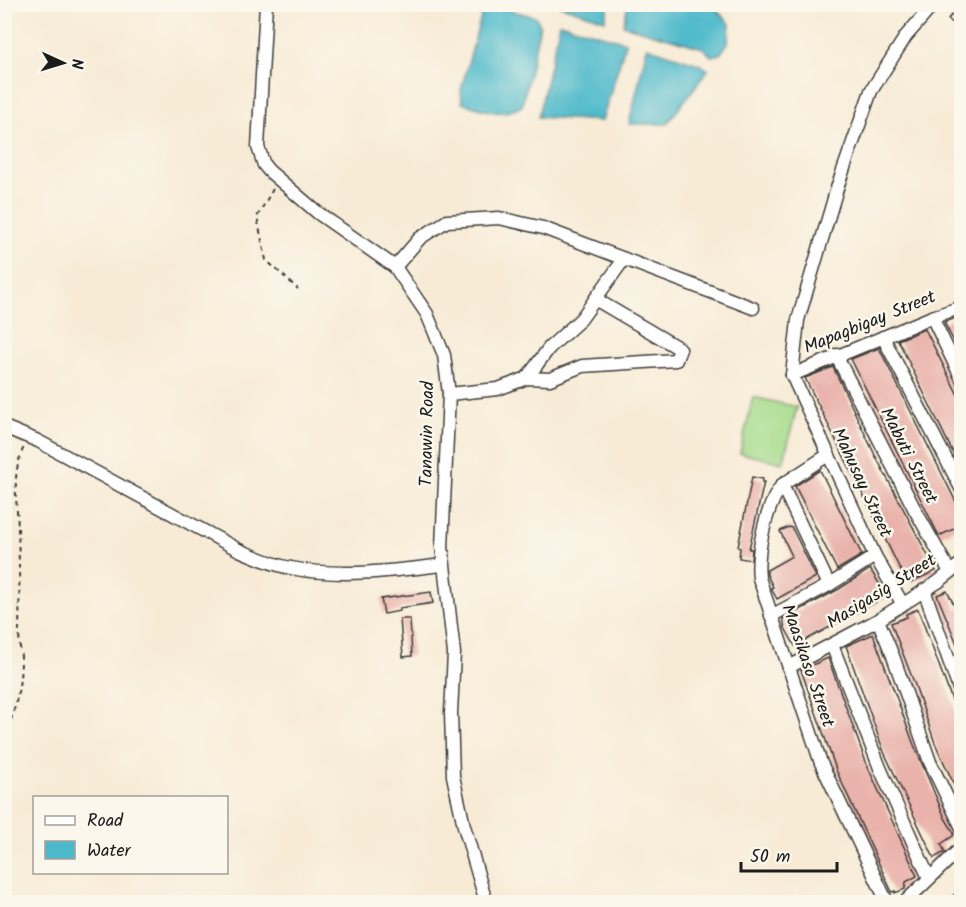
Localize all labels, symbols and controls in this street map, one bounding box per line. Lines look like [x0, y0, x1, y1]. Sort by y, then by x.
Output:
north arrow [33, 33, 93, 93]
text: N [64, 58, 89, 70]
street label: Mapagbigay Street [800, 283, 941, 363]
street label: Tanawin Road [413, 380, 443, 487]
street label: Mabuti Street [871, 403, 945, 510]
street label: Mahusay Street [823, 423, 900, 544]
street label: Masigasig Street [821, 546, 944, 637]
street label: Maasikaso Street [772, 600, 842, 732]
legend [33, 796, 228, 874]
text: Road [87, 807, 124, 836]
scale bar [741, 835, 837, 873]
text: Water [87, 837, 132, 866]
text: 50 m [750, 843, 790, 872]

